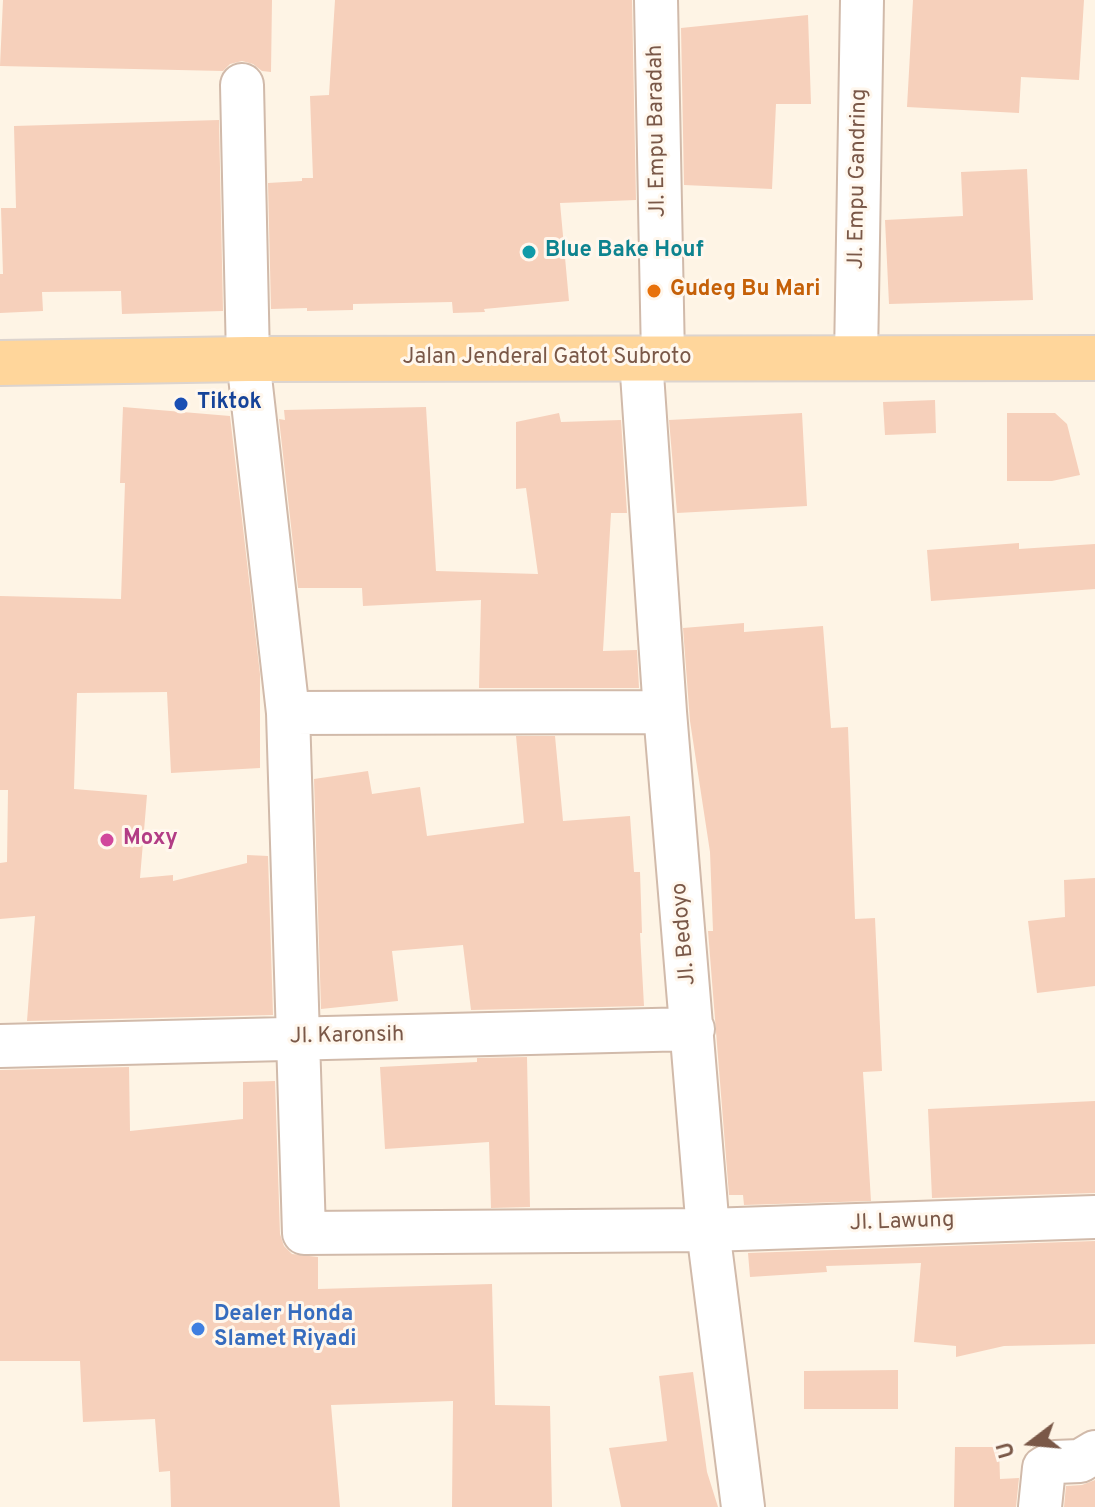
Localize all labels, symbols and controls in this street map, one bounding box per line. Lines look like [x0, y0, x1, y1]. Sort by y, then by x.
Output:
street label: Jl. Empu Baradah [643, 44, 673, 218]
street label: Jl. Empu Gandring [844, 88, 874, 270]
place label: Blue Bake Houf [545, 239, 704, 265]
marker: Blue Bake Houf [520, 243, 538, 261]
place label: Gudeg Bu Mari [670, 278, 821, 304]
marker: Gudeg Bu Mari [645, 282, 663, 300]
street label: Jalan Jenderal Gatot Subroto [403, 346, 691, 372]
place label: Tiktok [197, 391, 262, 417]
marker: Tiktok [172, 395, 190, 413]
place label: Moxy [123, 827, 178, 853]
marker: Moxy [98, 831, 116, 849]
street label: Jl. Bedoyo [667, 881, 703, 987]
street label: Jl. Karonsih [289, 1023, 405, 1051]
street label: Jl. Lawung [849, 1208, 955, 1238]
place label: Dealer Honda Slamet Riyadi [214, 1303, 357, 1354]
marker: Dealer Honda Slamet Riyadi [189, 1320, 207, 1338]
north arrow [991, 1403, 1071, 1483]
text: U [992, 1439, 1023, 1461]

